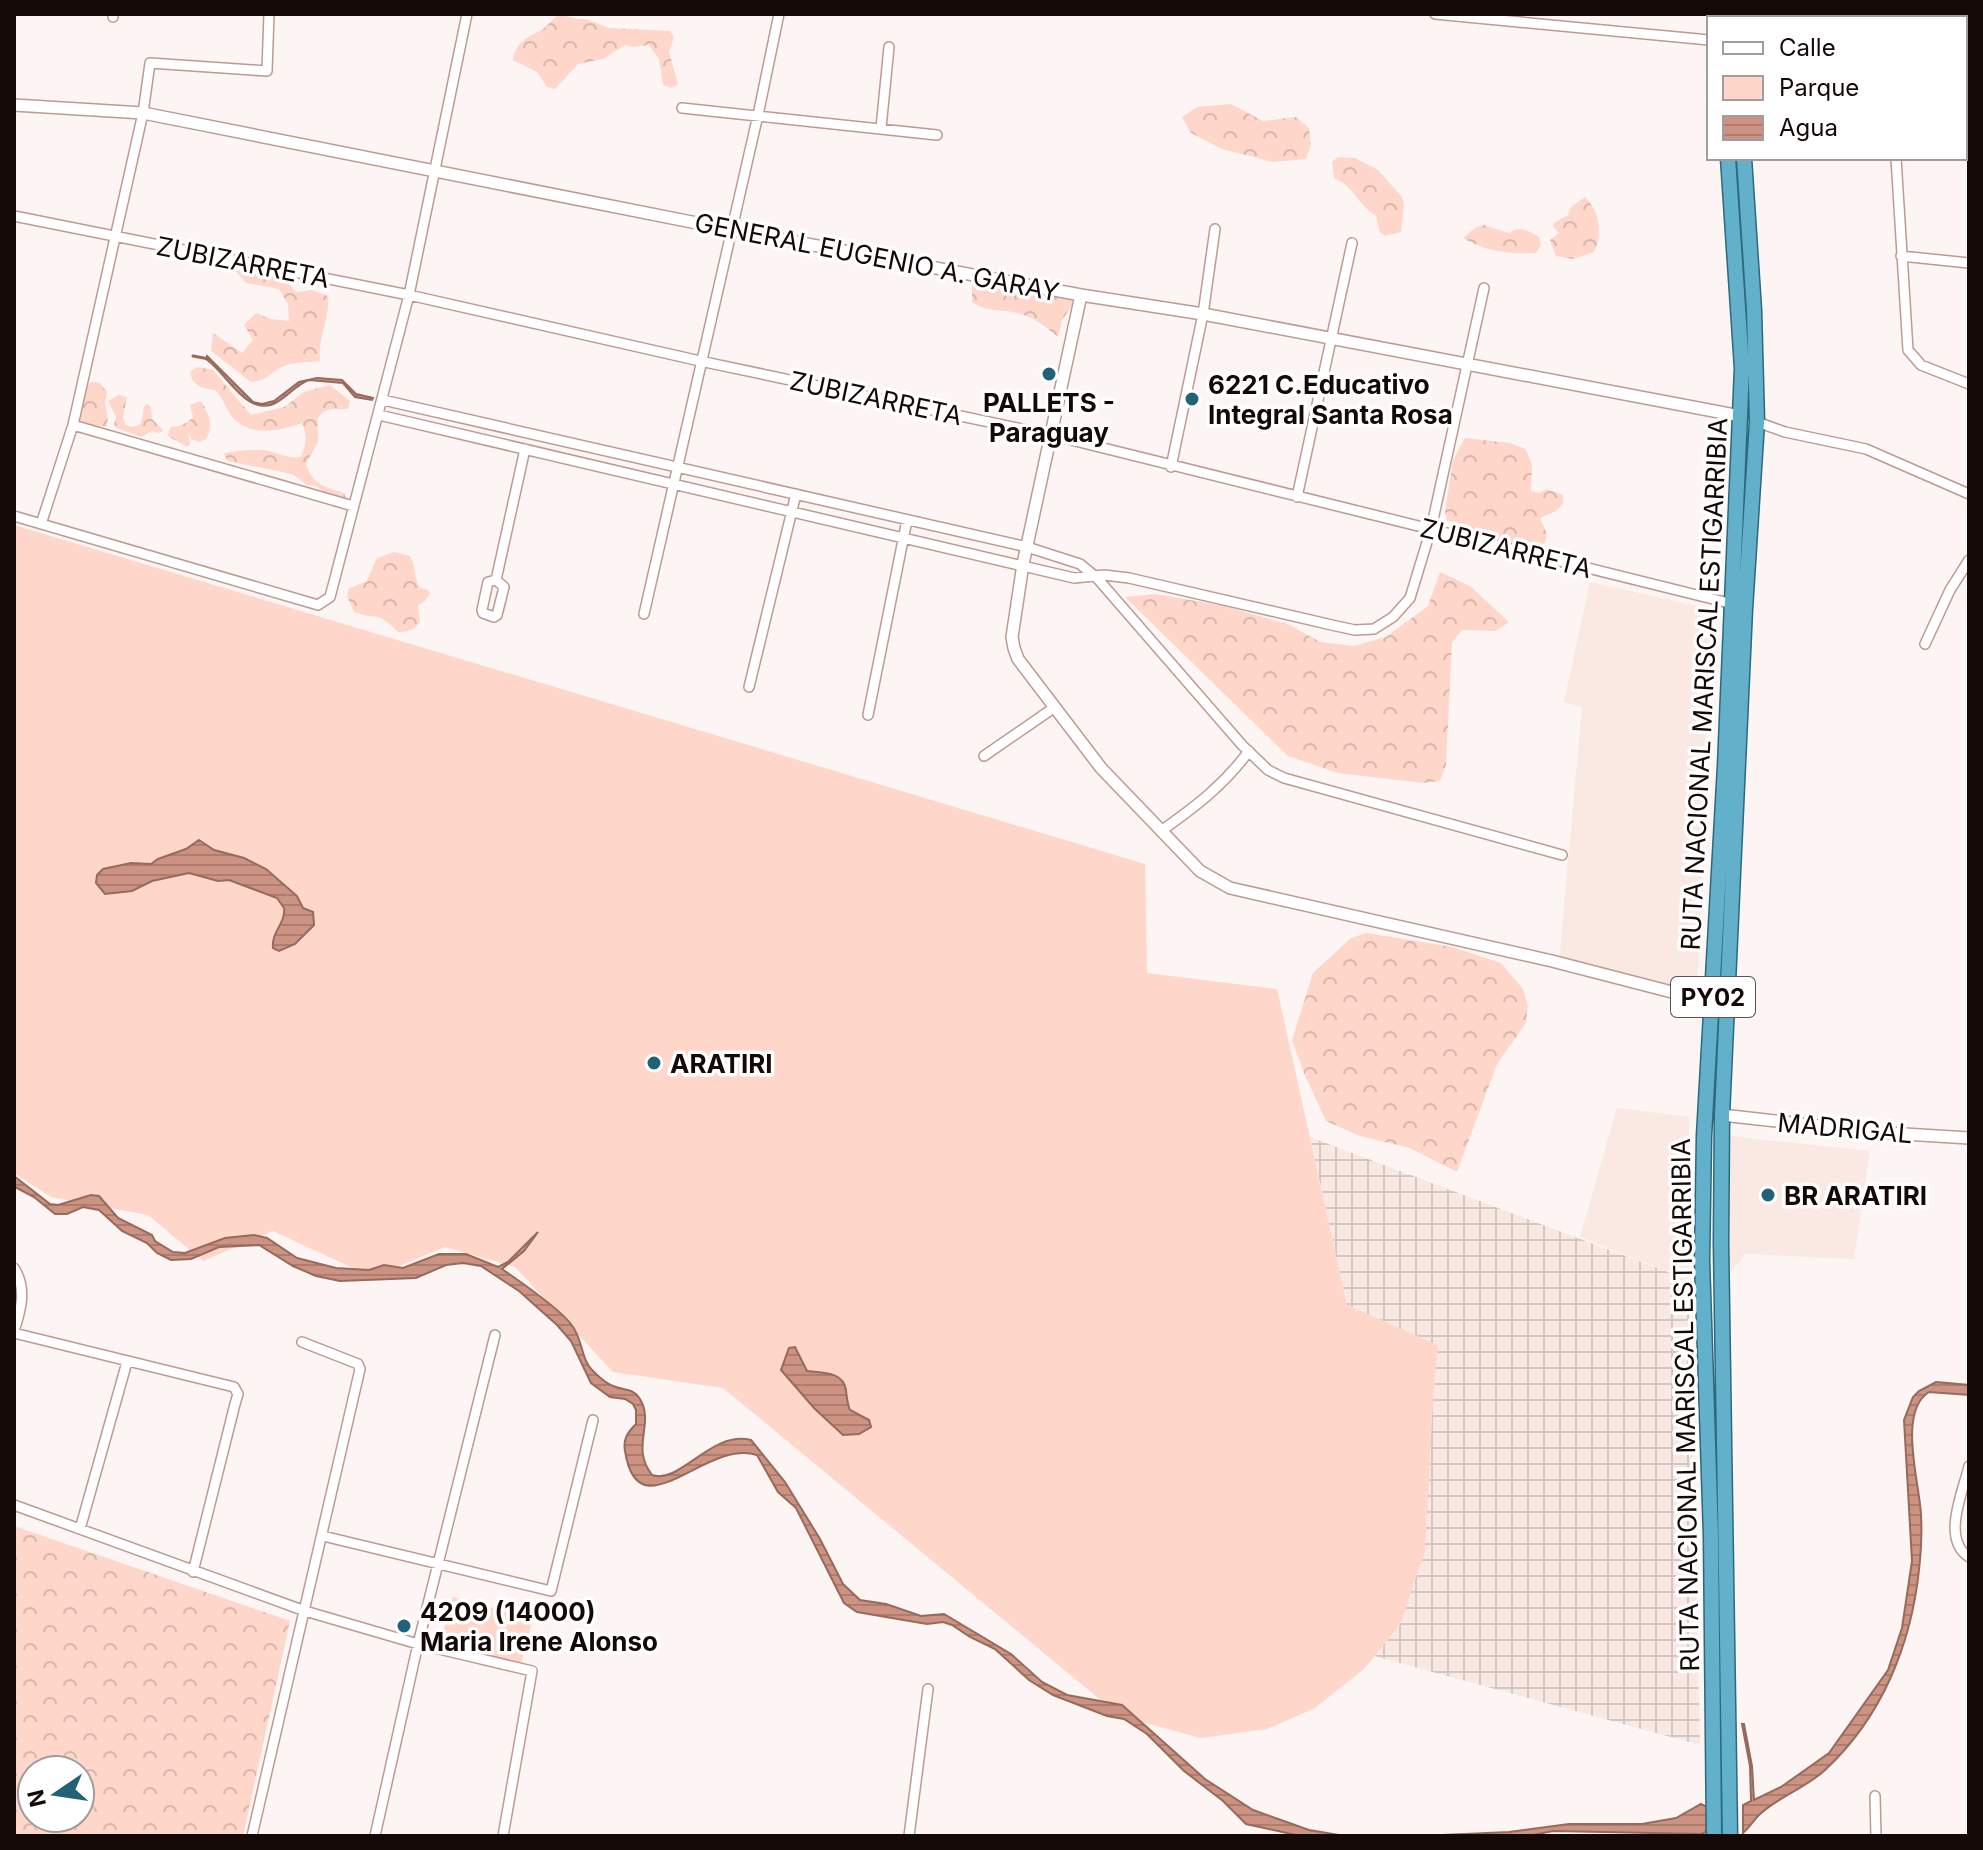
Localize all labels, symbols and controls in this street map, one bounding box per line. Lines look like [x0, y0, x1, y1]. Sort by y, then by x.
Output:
legend [1707, 16, 1967, 160]
text: Calle [1779, 33, 1836, 62]
text: Parque [1779, 73, 1859, 102]
text: Agua [1779, 113, 1838, 142]
street label: GENERAL EUGENIO A. GARAY [692, 206, 1062, 308]
street label: ZUBIZARRETA [154, 230, 332, 294]
street label: ZUBIZARRETA [787, 365, 965, 431]
marker: PALLETS - Paraguay [1040, 365, 1058, 383]
place label: 6221 C.Educativo Integral Santa Rosa [1208, 369, 1453, 430]
place label: PALLETS - Paraguay [983, 387, 1115, 448]
marker: 6221 C.Educativo Integral Santa Rosa [1183, 390, 1201, 408]
street label: RUTA NACIONAL MARISCAL ESTIGARRIBIA [1675, 417, 1733, 951]
street label: ZUBIZARRETA [1417, 512, 1595, 584]
road number: PY02 [1671, 977, 1755, 1017]
place label: ARATIRI [670, 1048, 773, 1079]
marker: ARATIRI [645, 1054, 663, 1072]
street label: MADRIGAL [1776, 1107, 1914, 1149]
street label: RUTA NACIONAL MARISCAL ESTIGARRIBIA [1665, 1138, 1705, 1672]
place label: BR ARATIRI [1784, 1180, 1927, 1211]
marker: BR ARATIRI [1759, 1186, 1777, 1204]
place label: 4209 (14000) Maria Irene Alonso [420, 1596, 658, 1657]
marker: 4209 (14000) Maria Irene Alonso [395, 1617, 413, 1635]
north arrow [16, 1754, 96, 1834]
text: N [22, 1787, 51, 1810]

